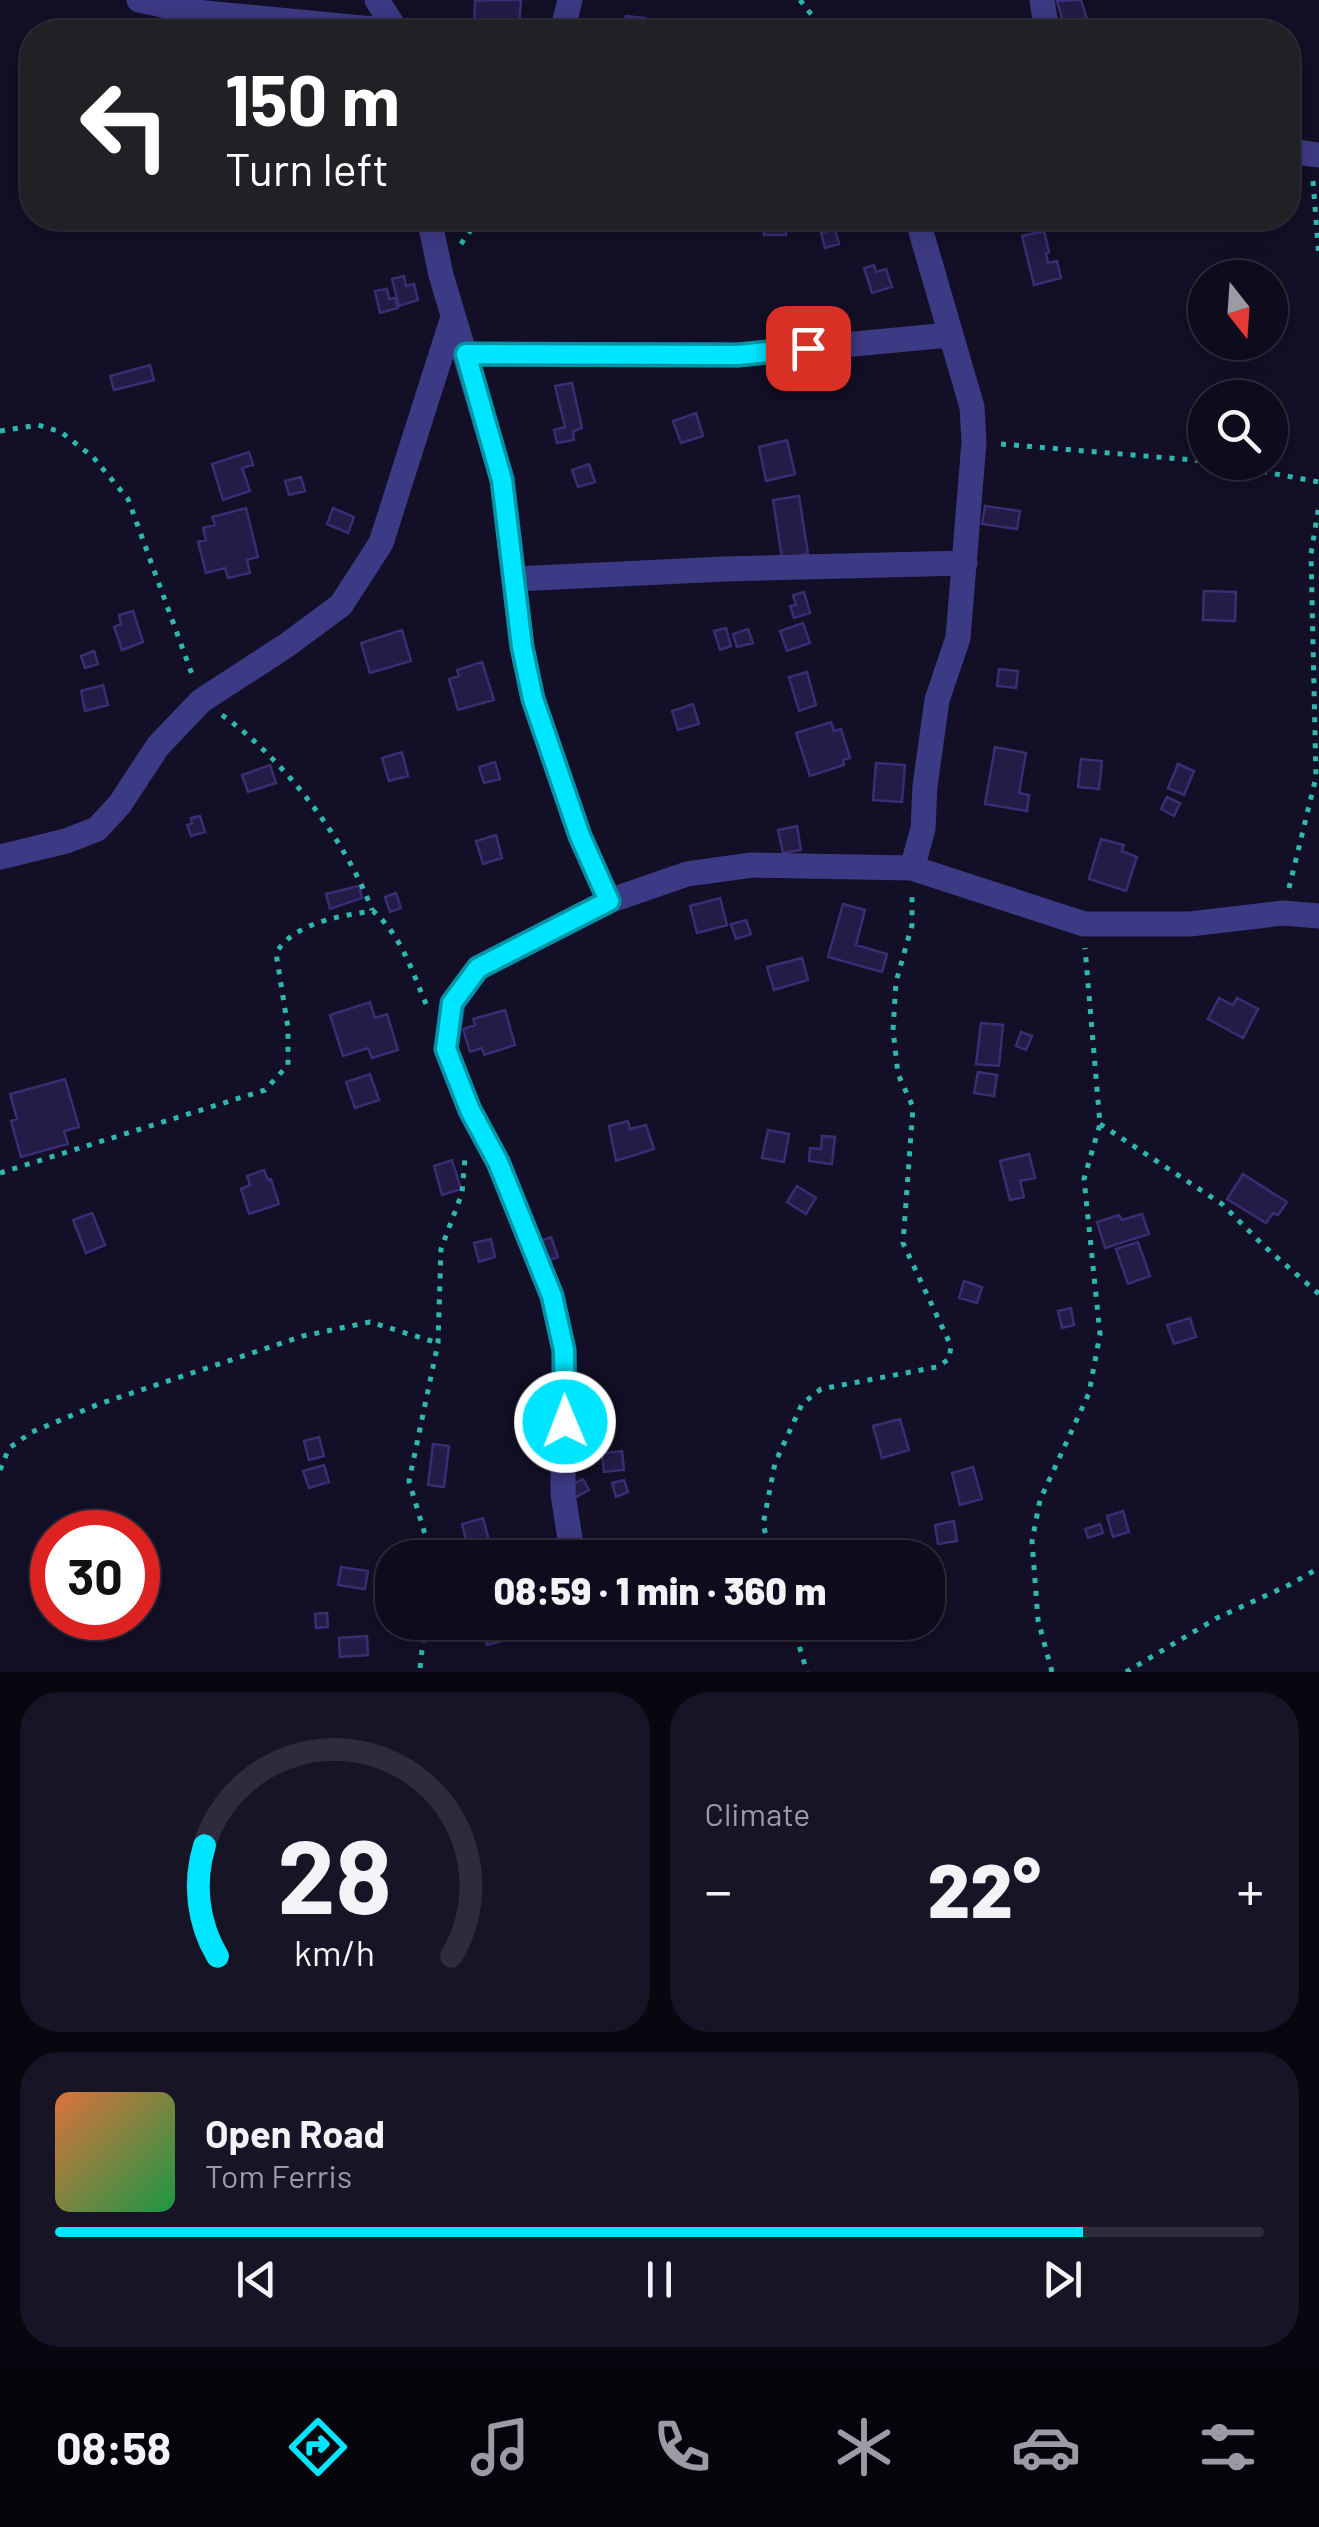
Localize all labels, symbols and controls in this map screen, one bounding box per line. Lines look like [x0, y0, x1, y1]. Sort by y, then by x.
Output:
text: 150 m [225, 56, 400, 140]
icon: left [60, 60, 190, 190]
text: Turn left [225, 141, 389, 195]
north arrow [1188, 260, 1288, 360]
map controls [1188, 260, 1288, 480]
pin [766, 306, 851, 391]
icon: arrive [781, 321, 836, 376]
button: search [1188, 380, 1288, 480]
position arrow [513, 1370, 617, 1474]
speed limit sign: 30 [30, 1510, 160, 1640]
text: 08:59 · 1 min · 360 m [493, 1567, 827, 1613]
text: Climate [705, 1794, 810, 1832]
text: 28 [277, 1810, 392, 1935]
text: 22° [928, 1843, 1041, 1933]
text: − [705, 1856, 732, 1922]
text: + [1236, 1856, 1264, 1922]
text: km/h [294, 1930, 375, 1973]
text: Open Road [205, 2110, 385, 2156]
text: Tom Ferris [205, 2156, 352, 2194]
icon: previous [229, 2252, 284, 2307]
icon: pause [632, 2252, 687, 2307]
icon: next [1035, 2252, 1090, 2307]
icon: directions [283, 2412, 353, 2482]
icon: music [465, 2412, 535, 2482]
icon: phone [647, 2412, 717, 2482]
icon: climate [829, 2412, 899, 2482]
icon: car [1011, 2412, 1081, 2482]
icon: filters [1193, 2412, 1263, 2482]
text: 08:58 [56, 2420, 171, 2474]

